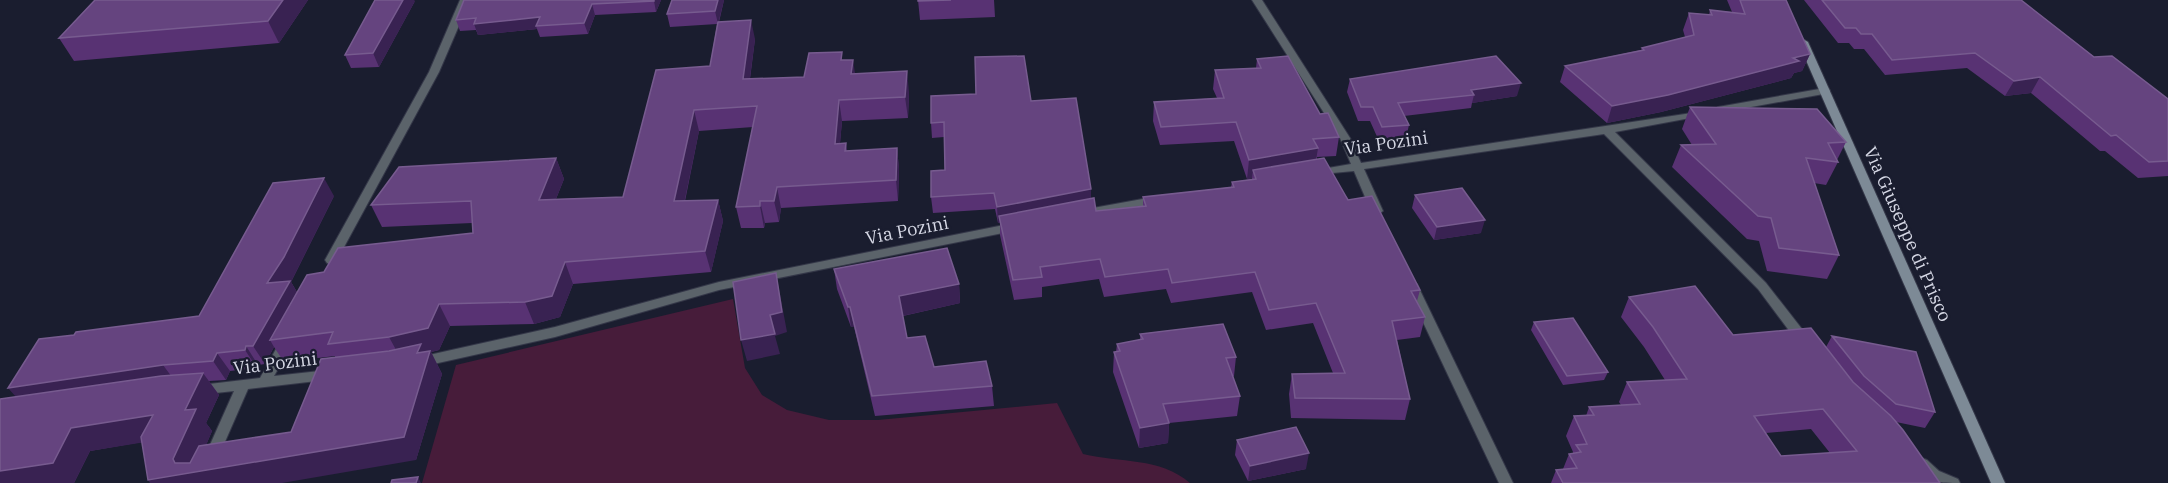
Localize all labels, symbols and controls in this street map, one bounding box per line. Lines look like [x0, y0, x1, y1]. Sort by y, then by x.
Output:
street label: Via Pozini [1343, 126, 1430, 160]
street label: Via Giuseppe di Prisco [1859, 143, 1957, 325]
street label: Via Pozini [864, 211, 951, 249]
street label: Via Pozini [232, 346, 318, 380]

